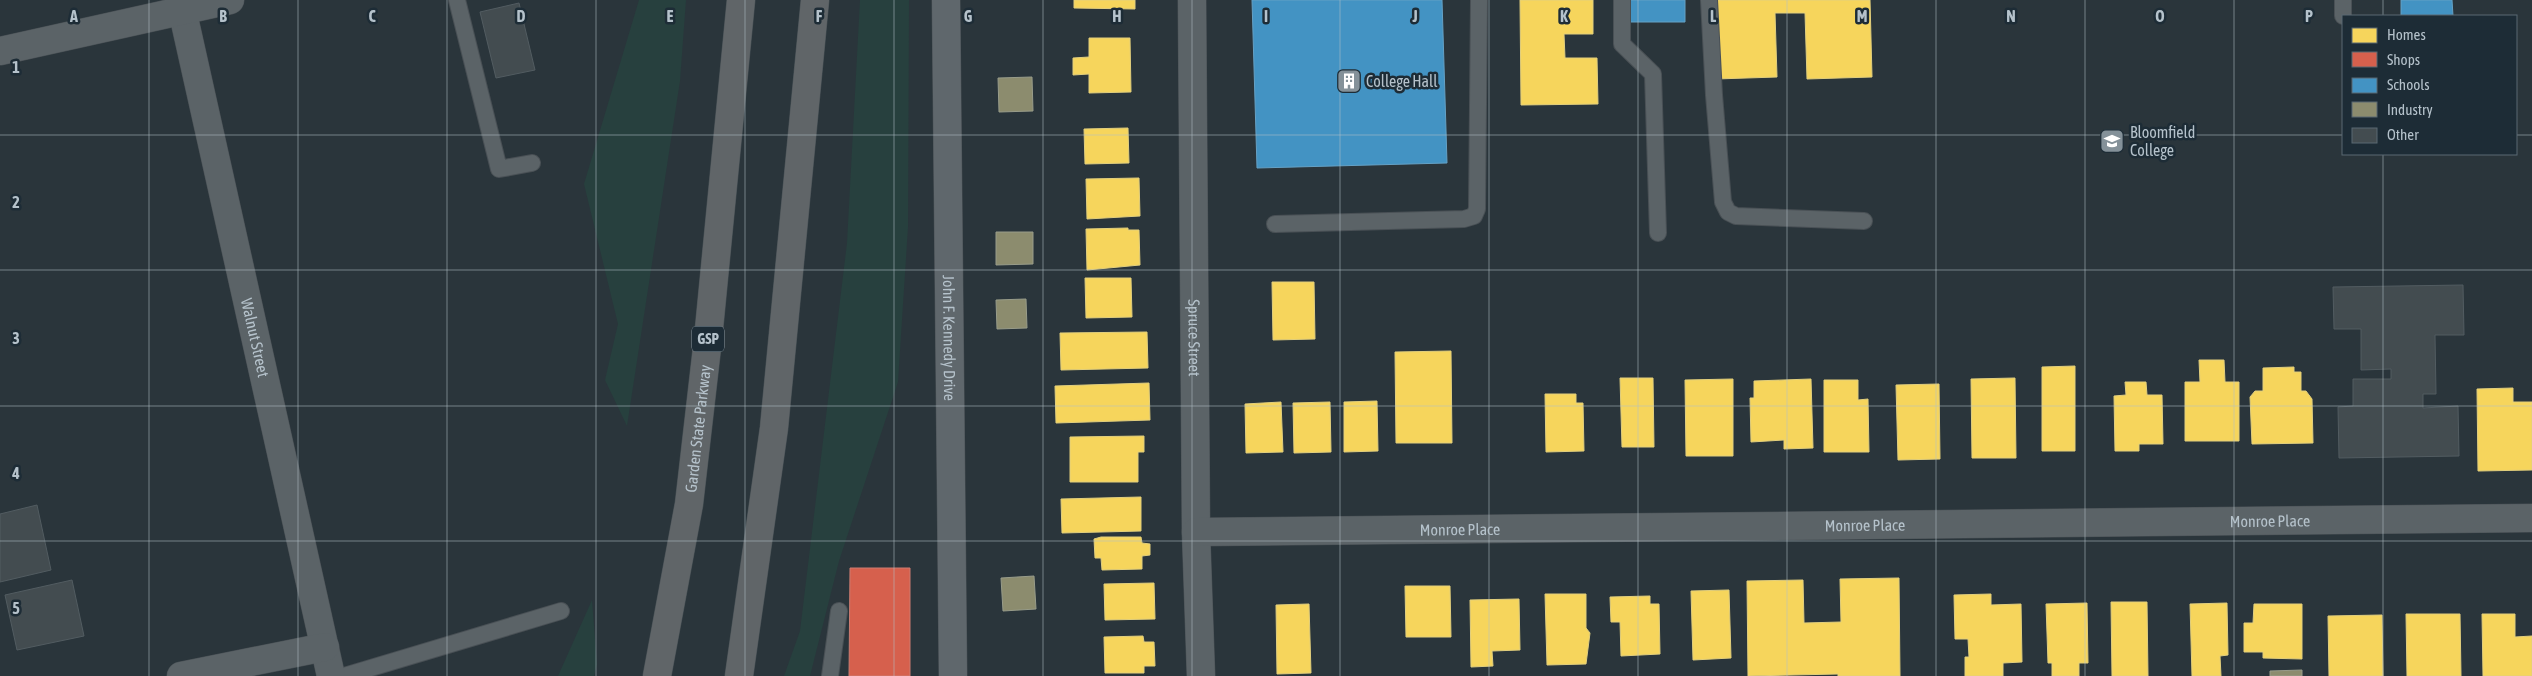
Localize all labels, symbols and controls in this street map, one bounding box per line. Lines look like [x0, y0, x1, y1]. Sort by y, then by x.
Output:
text: A [69, 7, 78, 25]
text: B [219, 7, 227, 25]
text: C [368, 7, 376, 25]
text: D [517, 7, 526, 25]
text: E [667, 7, 674, 25]
text: F [816, 7, 823, 25]
text: G [964, 7, 973, 25]
text: H [1112, 7, 1122, 25]
text: I [1264, 7, 1268, 25]
text: J [1411, 7, 1418, 25]
text: K [1560, 7, 1568, 25]
text: L [1710, 7, 1717, 25]
text: M [1857, 7, 1867, 25]
text: N [2006, 7, 2016, 25]
text: O [2155, 7, 2165, 25]
text: P [2305, 7, 2313, 25]
legend [2342, 15, 2517, 155]
text: Homes [2387, 26, 2426, 43]
text: Shops [2387, 51, 2420, 68]
text: 1 [12, 58, 20, 76]
building icon: College Hall [1336, 68, 1362, 94]
place label: College Hall [1366, 72, 1438, 91]
text: Schools [2387, 76, 2430, 93]
text: Industry [2387, 101, 2433, 118]
place label: Bloomfield College [2130, 123, 2195, 160]
text: Other [2387, 126, 2419, 143]
school or university icon: Bloomfield College [2099, 128, 2125, 154]
text: 2 [12, 193, 20, 211]
street label: John F. Kennedy Drive [940, 275, 959, 401]
street label: Walnut Street [238, 297, 273, 379]
street label: Spruce Street [1184, 299, 1204, 377]
road number: GSP [692, 326, 724, 352]
text: 3 [12, 329, 20, 347]
street label: Garden State Parkway [681, 363, 715, 493]
text: 4 [11, 464, 20, 482]
street label: Monroe Place [2230, 511, 2310, 530]
street label: Monroe Place [1825, 516, 1905, 534]
street label: Monroe Place [1420, 520, 1500, 539]
text: 5 [12, 599, 20, 617]

